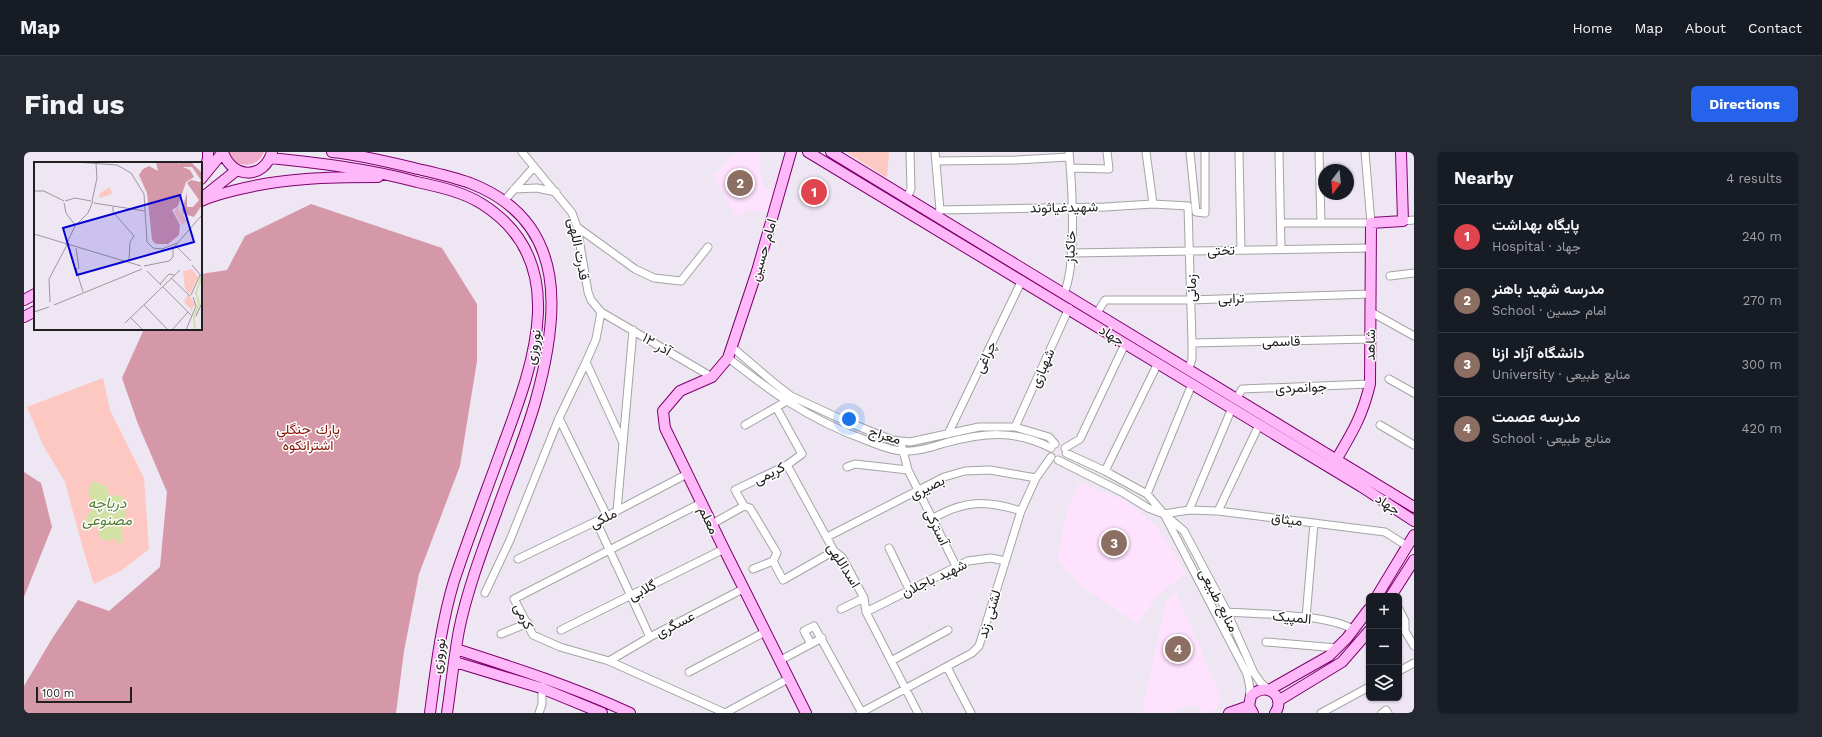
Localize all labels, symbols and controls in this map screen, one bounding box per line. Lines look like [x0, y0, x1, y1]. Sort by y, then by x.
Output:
text: Map [20, 16, 60, 39]
text: Home [1572, 20, 1612, 36]
text: Map [1634, 20, 1663, 36]
text: About [1685, 20, 1726, 36]
text: Contact [1748, 20, 1802, 36]
button: Directions [1691, 86, 1798, 122]
text: Find us [24, 88, 124, 121]
inset map [34, 162, 202, 330]
north arrow [1318, 164, 1354, 200]
pin: 2 [727, 168, 753, 198]
text: Nearby [1454, 168, 1513, 188]
text: 4 results [1726, 171, 1782, 186]
pin: 1 [801, 177, 827, 207]
street label: شهید‌غیاثوند [1030, 198, 1098, 217]
text: پایگاه بهداشت [1492, 216, 1579, 234]
street label: قدرت اللهی [564, 217, 593, 282]
street label: امام حسین [746, 217, 781, 283]
text: 1 [1464, 229, 1470, 244]
text: 240 m [1742, 229, 1782, 244]
street label: خاکباز [1061, 230, 1080, 265]
text: Hospital · جهاد [1492, 239, 1581, 254]
street label: تختی [1207, 242, 1235, 259]
street label: زمانی [1183, 274, 1200, 302]
text: مدرسه شهید باهنر [1492, 280, 1604, 298]
street label: ترابی [1217, 290, 1245, 307]
text: 2 [1463, 293, 1471, 308]
text: 270 m [1743, 293, 1782, 308]
text: School · امام حسین [1492, 303, 1606, 318]
street label: جهاد [1096, 321, 1128, 350]
street label: نوروزی [522, 328, 545, 366]
street label: ۱۲ آذر [639, 329, 676, 361]
street label: شاهد [1362, 329, 1378, 361]
street label: قاسمی [1262, 333, 1300, 350]
street label: چراغی [970, 338, 1001, 376]
text: دانشگاه آزاد ازنا [1492, 344, 1585, 362]
street label: شهبازی [1026, 346, 1059, 390]
text: 3 [1463, 357, 1471, 372]
text: 300 m [1741, 357, 1782, 372]
text: University · منابع طبیعی [1492, 367, 1630, 382]
street label: جوانمردی [1275, 378, 1327, 397]
text: مدرسه عصمت [1492, 408, 1580, 426]
your location [839, 409, 859, 429]
park label: پارك جنگلي اشترانكوه [276, 421, 340, 454]
text: 4 [1463, 421, 1471, 436]
text: 420 m [1742, 421, 1782, 436]
street label: معراج [866, 423, 903, 450]
text: School · منابع طبیعی [1492, 431, 1611, 446]
street label: کریمی [751, 458, 788, 489]
street label: بصیری [907, 472, 948, 503]
street label: جهاد [1372, 490, 1404, 519]
water label: دریاچه مصنوعی [82, 494, 133, 529]
street label: ملکی [587, 504, 620, 532]
street label: معلم [695, 504, 723, 537]
street label: آسترکی [920, 506, 953, 550]
street label: میثاق [1270, 509, 1304, 530]
pin: 3 [1101, 528, 1127, 558]
street label: اسداللهی [823, 540, 864, 591]
street label: شهید باجلان [899, 556, 970, 601]
street label: منابع طبیعی [1193, 565, 1242, 636]
street label: گلابی [625, 576, 659, 605]
street label: لشنی زند [974, 588, 1005, 640]
map controls [1366, 593, 1402, 701]
button: + [1366, 593, 1402, 629]
street label: کرمی [510, 600, 537, 632]
street label: عسگری [653, 607, 698, 641]
street label: المپیک [1272, 607, 1312, 629]
button: − [1366, 629, 1402, 665]
pin: 4 [1165, 634, 1191, 664]
street label: نوروزی [428, 637, 449, 675]
button: layers [1366, 665, 1402, 701]
scale bar [36, 685, 132, 704]
text: 100 m [42, 687, 74, 700]

